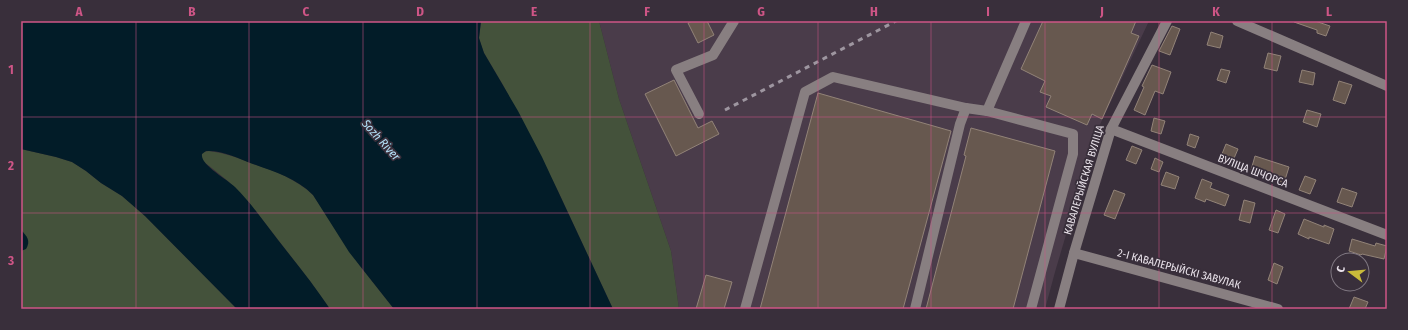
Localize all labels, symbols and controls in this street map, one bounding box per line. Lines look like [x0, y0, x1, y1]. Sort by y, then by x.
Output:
text: A [74, 4, 83, 19]
text: B [188, 4, 196, 19]
text: C [303, 4, 310, 19]
text: D [416, 4, 424, 19]
text: E [531, 4, 537, 19]
text: F [644, 4, 650, 19]
text: G [757, 4, 765, 19]
text: H [870, 4, 878, 19]
text: I [986, 4, 990, 19]
text: J [1099, 4, 1104, 19]
text: K [1212, 4, 1220, 19]
text: L [1326, 4, 1332, 19]
text: 1 [8, 62, 14, 77]
water label: Sozh River [358, 116, 404, 164]
street label: КАВАЛЕРЫЙСКАЯ ВУЛІЦА [1061, 123, 1107, 236]
street label: ВУЛІЦА ШЧОРСА [1216, 152, 1290, 190]
text: 2 [7, 158, 14, 173]
street label: 2-І КАВАЛЕРЫЙСКІ ЗАВУЛАК [1116, 246, 1242, 292]
north arrow [1330, 252, 1370, 292]
text: 3 [7, 253, 14, 268]
text: С [1334, 265, 1348, 274]

